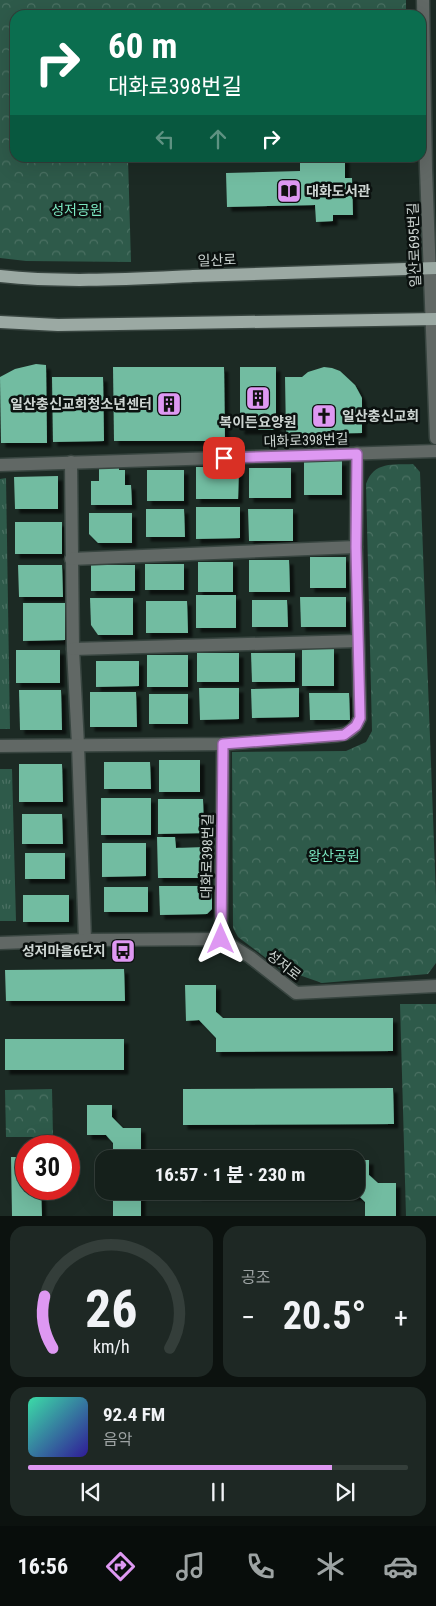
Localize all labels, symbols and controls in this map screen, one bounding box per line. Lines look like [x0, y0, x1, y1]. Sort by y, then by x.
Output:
text: 60 m [108, 26, 177, 67]
icon: right [25, 30, 90, 95]
text: 대화로398번길 [108, 74, 242, 99]
icon: left [151, 125, 179, 153]
icon: ahead [204, 125, 232, 153]
icon: right [257, 125, 285, 153]
library icon: 대화도서관 [276, 178, 302, 204]
place label: 대화도서관 [306, 183, 371, 199]
park label: 성저공원 [51, 202, 103, 218]
street label: 일산로695번길 [405, 202, 423, 288]
street label: 일산로 [197, 251, 237, 269]
building icon: 복이든요양원 [245, 385, 271, 411]
building icon: 일산충신교회청소년센터 [156, 391, 182, 417]
place label: 일산충신교회청소년센터 [10, 396, 152, 412]
church icon: 일산충신교회 [311, 403, 337, 429]
place label: 일산충신교회 [342, 408, 419, 424]
place label: 복이든요양원 [219, 414, 297, 430]
street label: 대화로398번길 [263, 431, 349, 449]
pin [203, 437, 245, 479]
icon: arrive [210, 444, 238, 472]
street label: 대화로398번길 [198, 813, 216, 899]
park label: 왕산공원 [308, 848, 360, 864]
position arrow [194, 912, 246, 964]
bus stop icon: 성저마을6단지 [110, 938, 136, 964]
place label: 성저마을6단지 [22, 943, 106, 959]
street label: 성저로 [264, 947, 304, 983]
speed limit sign: 30 [15, 1135, 80, 1200]
text: 16:57 · 1 분 · 230 m [155, 1163, 305, 1186]
text: 공조 [241, 1268, 270, 1287]
text: 26 [85, 1279, 138, 1340]
text: 20.5° [283, 1294, 366, 1338]
text: − [241, 1301, 255, 1334]
text: + [394, 1301, 408, 1334]
text: km/h [93, 1336, 130, 1357]
text: 92.4 FM [103, 1403, 165, 1426]
text: 음악 [103, 1430, 132, 1449]
icon: previous [77, 1478, 105, 1506]
icon: pause [204, 1478, 232, 1506]
icon: next [331, 1478, 359, 1506]
icon: directions [103, 1549, 138, 1584]
icon: music [173, 1549, 208, 1584]
icon: phone [243, 1549, 278, 1584]
icon: climate [313, 1549, 348, 1584]
icon: car [383, 1549, 418, 1584]
text: 16:56 [18, 1554, 68, 1579]

